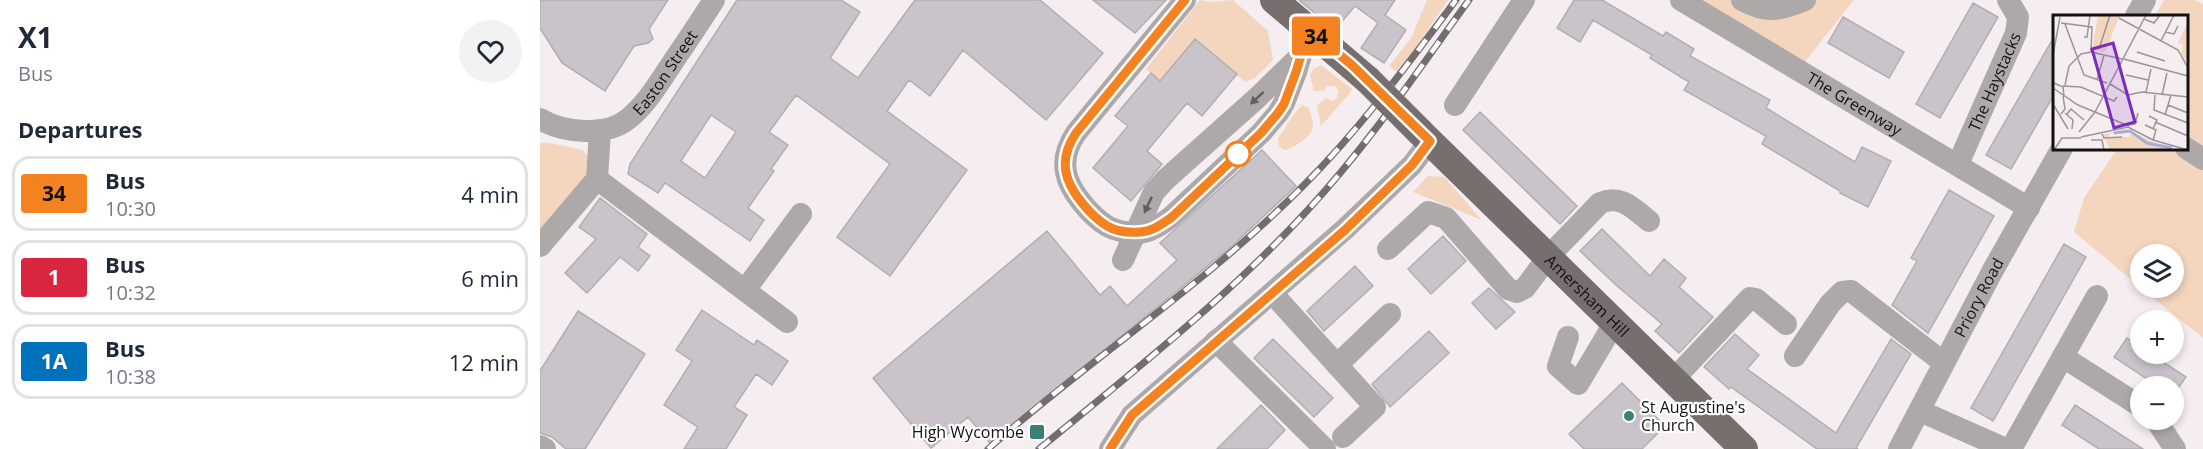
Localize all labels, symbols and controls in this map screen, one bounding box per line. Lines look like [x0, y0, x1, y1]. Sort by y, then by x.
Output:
inset map [2053, 15, 2188, 150]
line badge: 34 [1289, 16, 1343, 56]
text: X1 [18, 18, 53, 56]
button: heart [459, 20, 522, 83]
text: 34 [1304, 22, 1328, 50]
street label: Easton Street [627, 26, 702, 120]
street label: The Haystacks [1963, 29, 2026, 135]
text: Bus [18, 60, 53, 87]
street label: The Greenway [1803, 67, 1907, 141]
one-way arrow [1250, 91, 1265, 105]
text: Departures [18, 114, 142, 144]
unlabelled marker [1225, 141, 1251, 167]
text: Bus [105, 165, 145, 195]
text: 34 [42, 179, 66, 207]
text: 4 min [461, 179, 519, 209]
text: 10:30 [105, 195, 156, 222]
one-way arrow [1143, 197, 1153, 215]
map controls [2130, 244, 2184, 430]
button: layers [2130, 244, 2184, 298]
text: Bus [105, 249, 145, 279]
street label: Amersham Hill [1540, 249, 1634, 342]
street label: Priory Road [1949, 254, 2009, 341]
text: 1 [48, 263, 60, 291]
text: 6 min [461, 263, 519, 293]
text: 10:32 [105, 279, 156, 306]
button: + [2130, 310, 2184, 364]
text: Bus [105, 333, 145, 363]
text: 1A [41, 347, 67, 375]
text: 12 min [449, 347, 519, 377]
text: 10:38 [105, 363, 156, 390]
button: − [2130, 376, 2184, 430]
place label: St Augustine's Church [1641, 396, 1745, 436]
marker: St Augustine's Church [1622, 409, 1636, 423]
place label: High Wycombe [912, 421, 1024, 443]
marker: High Wycombe [1028, 423, 1046, 441]

